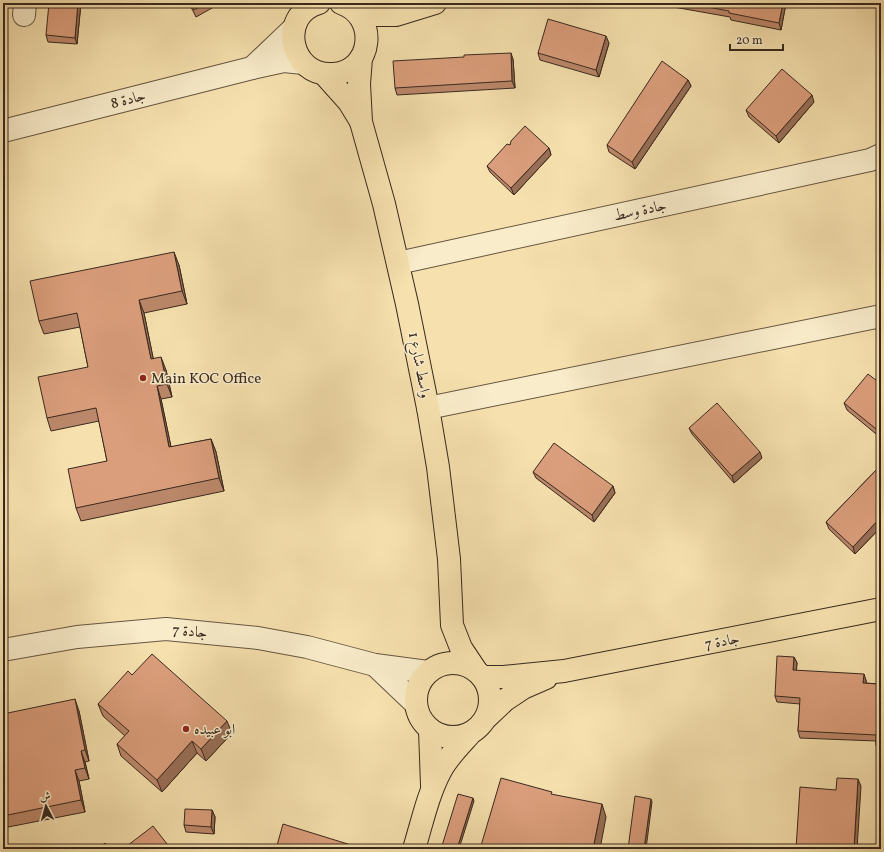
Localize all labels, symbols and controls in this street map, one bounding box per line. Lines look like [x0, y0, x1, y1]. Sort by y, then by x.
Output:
scale bar [730, 26, 783, 52]
text: 20 m [736, 33, 763, 49]
street label: جادة 8 [109, 86, 148, 115]
street label: جادة وسط [612, 196, 669, 227]
street label: واسط شارع 1 [401, 330, 435, 400]
place label: Main KOC Office [151, 369, 261, 390]
marker: Main KOC Office [138, 373, 148, 383]
street label: جادة 7 [171, 621, 208, 644]
street label: جادة 7 [703, 629, 742, 656]
place label: ابو عبيده [194, 720, 235, 741]
marker: ابو عبيده [181, 724, 191, 734]
north arrow [26, 786, 66, 826]
text: ش [39, 790, 51, 806]

